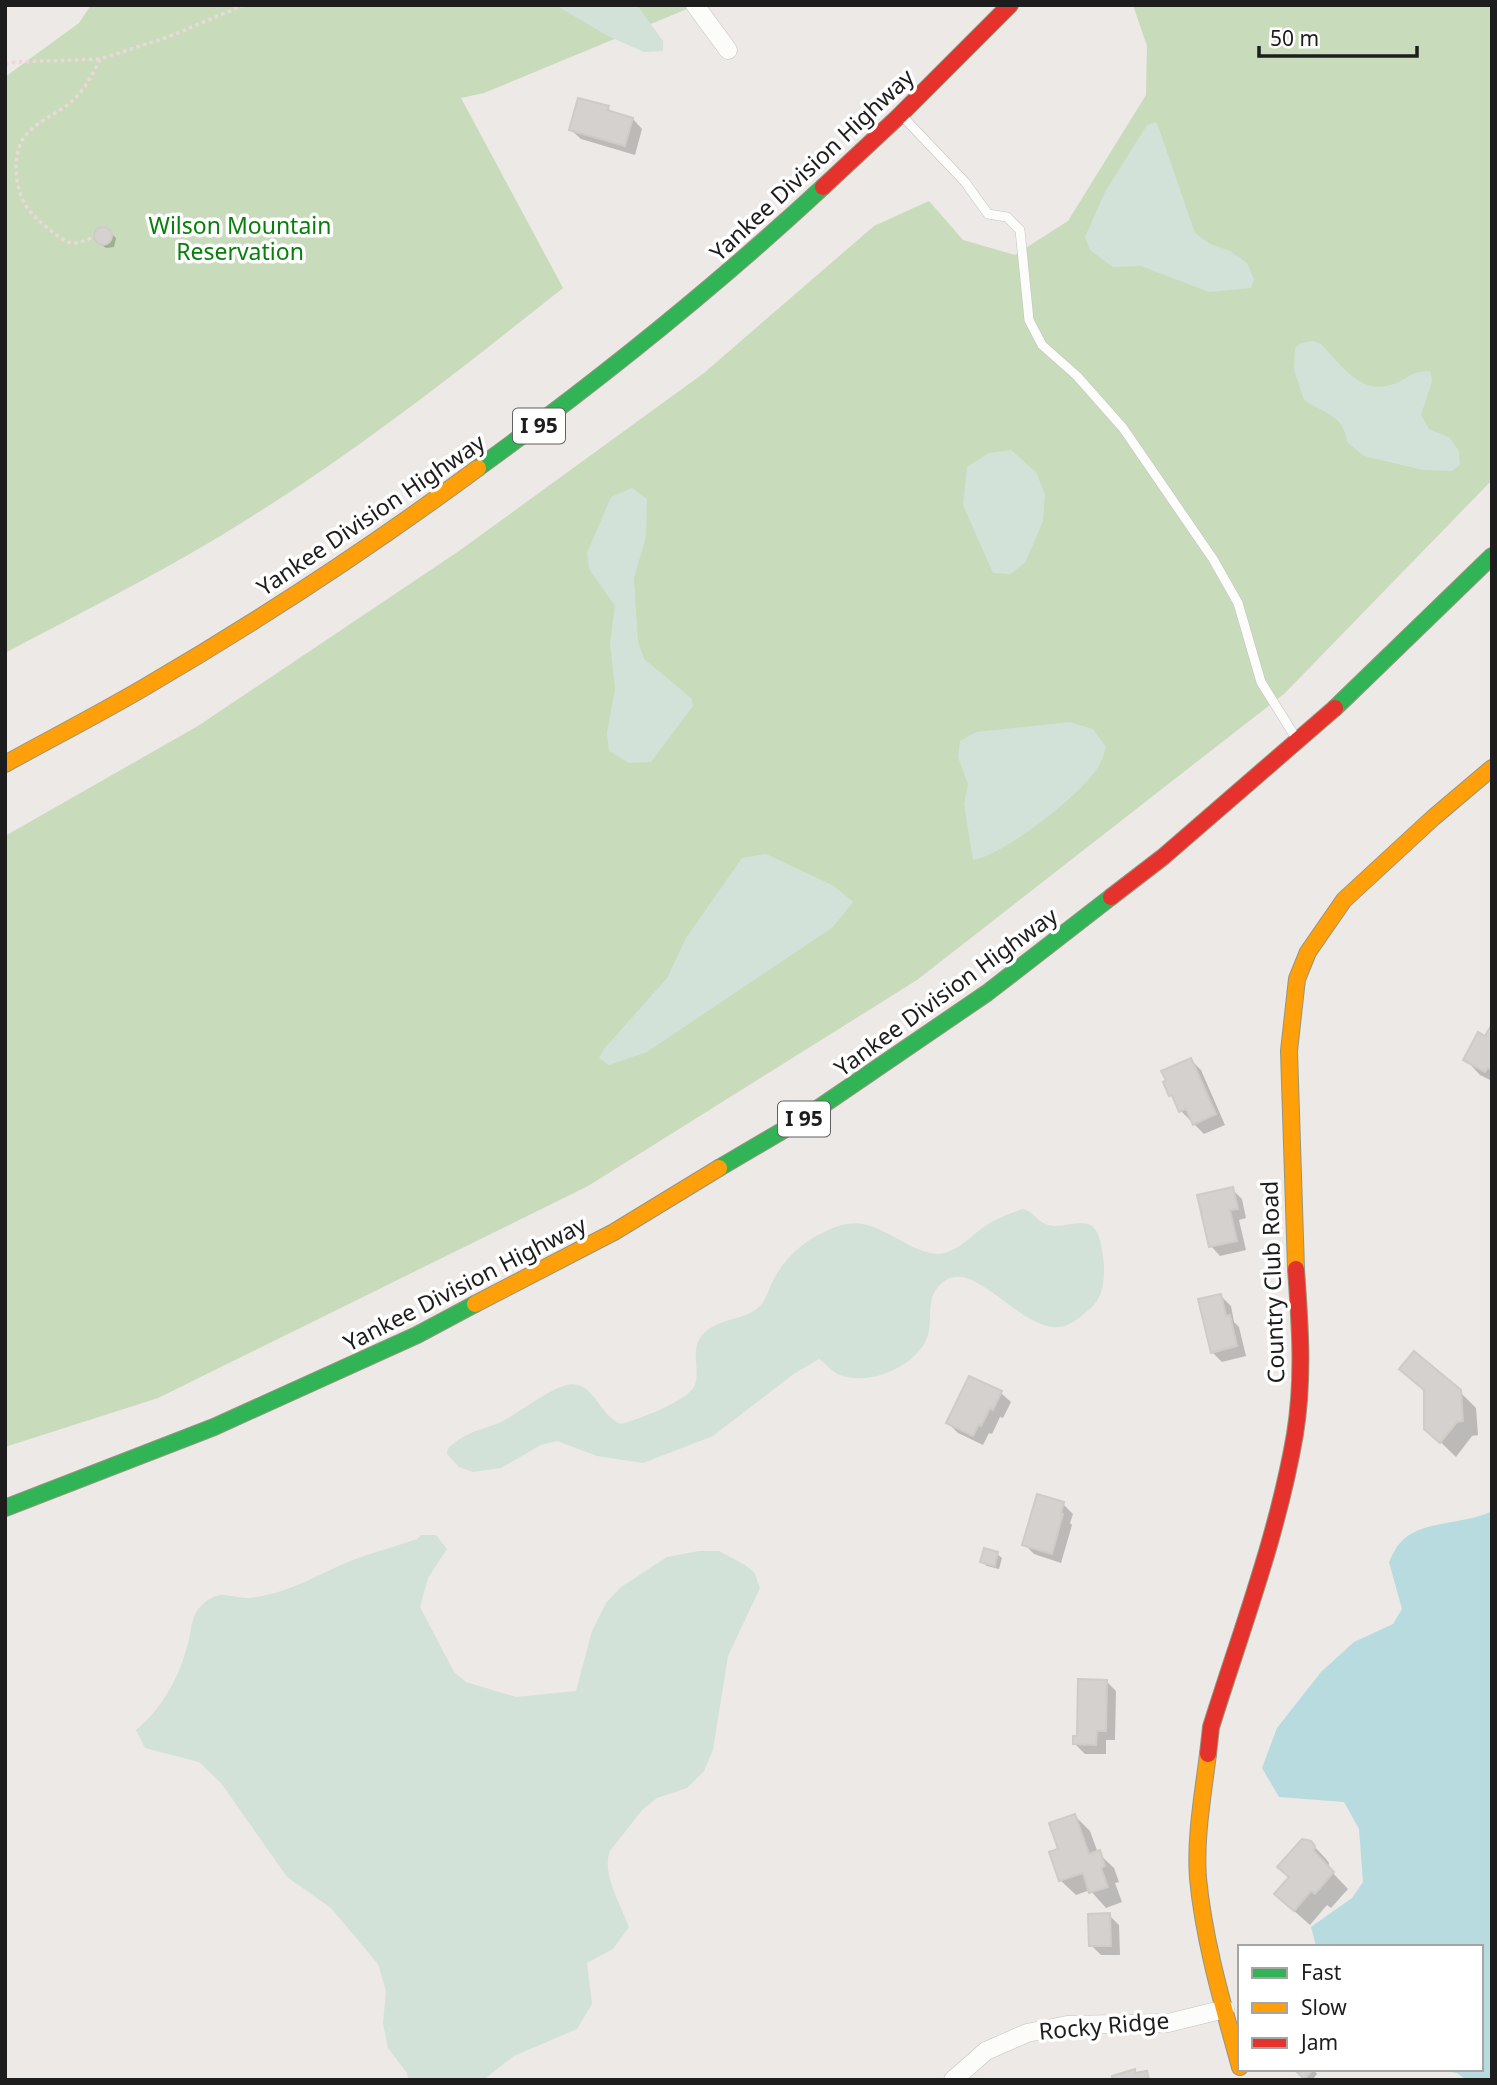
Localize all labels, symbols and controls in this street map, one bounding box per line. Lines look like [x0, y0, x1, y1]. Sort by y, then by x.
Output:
scale bar [1259, 14, 1416, 58]
text: 50 m [1270, 24, 1319, 52]
street label: Yankee Division Highway [702, 61, 921, 268]
park label: Wilson Mountain Reservation [149, 209, 331, 267]
road number: I 95 [513, 408, 565, 444]
street label: Yankee Division Highway [250, 426, 491, 603]
street label: Yankee Division Highway [827, 899, 1064, 1083]
road number: I 95 [778, 1102, 830, 1136]
street label: Country Club Road [1252, 1180, 1292, 1384]
street label: Yankee Division Highway [338, 1208, 592, 1358]
legend [1238, 1945, 1483, 2071]
text: Fast [1301, 1958, 1342, 1986]
text: Slow [1301, 1993, 1347, 2021]
street label: Rocky Ridge [1037, 2003, 1170, 2047]
text: Jam [1299, 2028, 1338, 2056]

